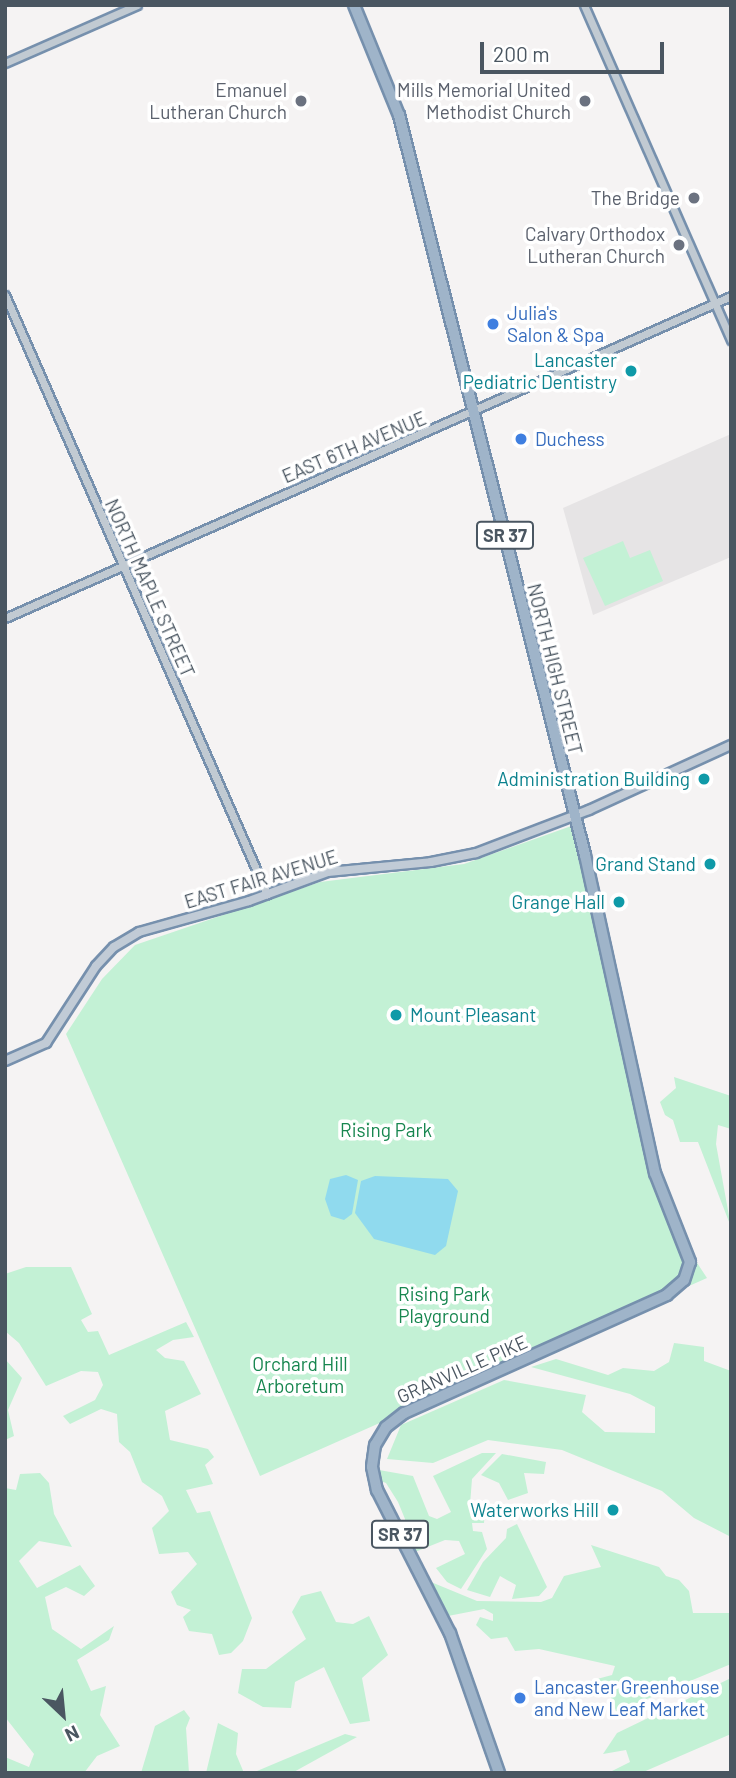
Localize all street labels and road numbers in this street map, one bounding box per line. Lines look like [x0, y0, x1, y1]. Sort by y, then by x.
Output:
street label: EAST 6TH AVENUE [279, 406, 429, 488]
street label: NORTH MAPLE STREET [100, 495, 200, 681]
road number: SR 37 [475, 520, 535, 550]
street label: NORTH HIGH STREET [523, 581, 587, 757]
street label: EAST FAIR AVENUE [182, 845, 340, 913]
street label: GRANVILLE PIKE [393, 1330, 531, 1408]
road number: SR 37 [370, 1520, 430, 1548]

